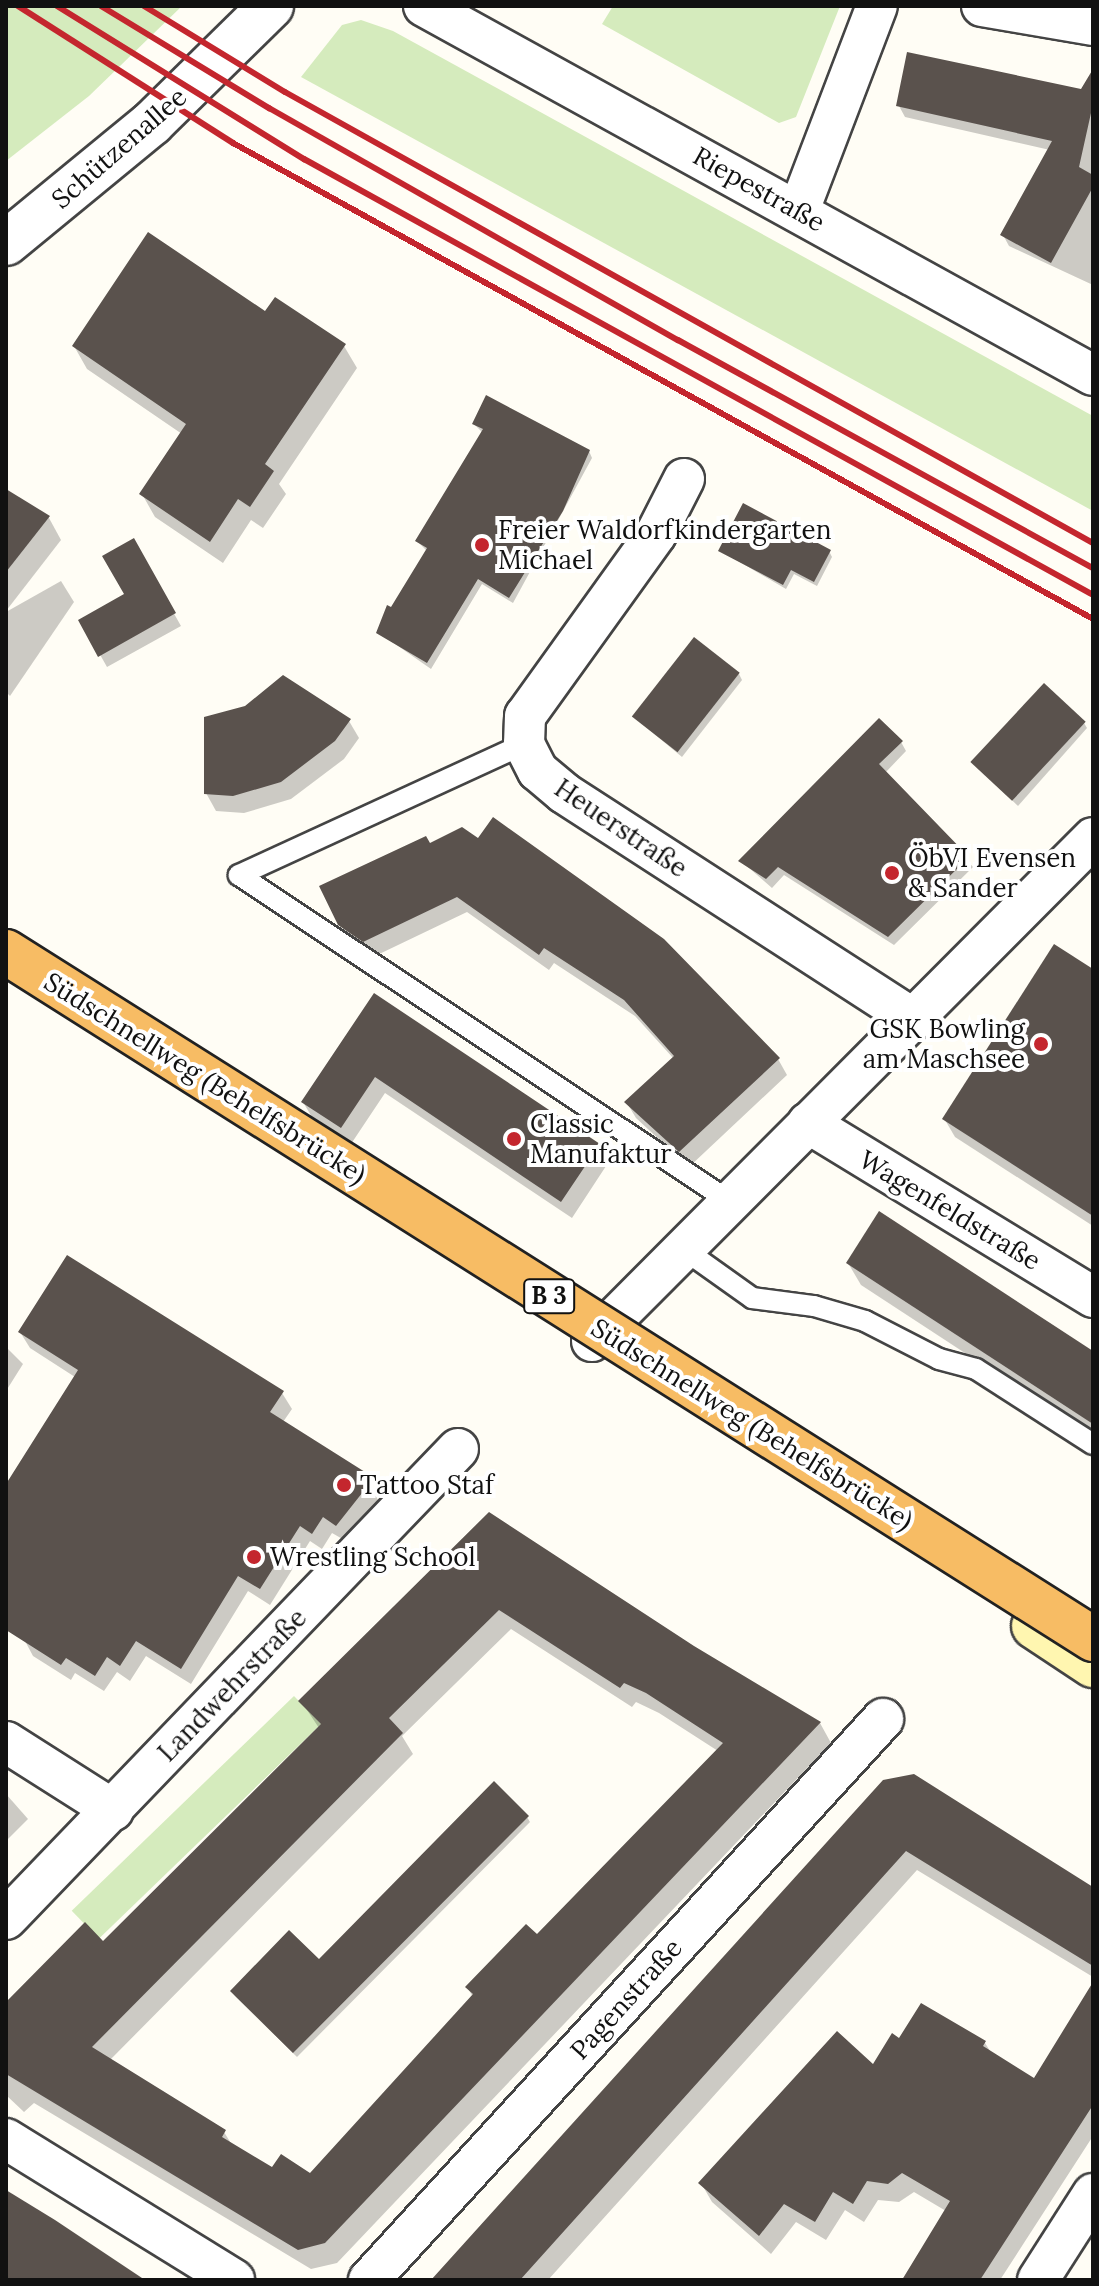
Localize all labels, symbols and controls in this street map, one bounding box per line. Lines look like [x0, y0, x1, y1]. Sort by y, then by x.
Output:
street label: Schützenallee [45, 81, 193, 215]
street label: Riepestraße [688, 140, 830, 238]
place label: Freier Waldorfkindergarten Michael [498, 514, 831, 576]
marker: Freier Waldorfkindergarten Michael [473, 536, 491, 554]
street label: Heuerstraße [549, 772, 693, 884]
place label: ÖbVI Evensen & Sander [908, 842, 1076, 904]
marker: ÖbVI Evensen & Sander [883, 864, 901, 882]
street label: Südschnellweg (Behelfsbrücke) [38, 966, 372, 1190]
place label: GSK Bowling am Maschsee [863, 1013, 1025, 1074]
marker: GSK Bowling am Maschsee [1032, 1035, 1050, 1053]
place label: Classic Manufaktur [530, 1108, 672, 1170]
marker: Classic Manufaktur [505, 1130, 523, 1148]
street label: Wagenfeldstraße [854, 1144, 1046, 1276]
road number: B 3 [523, 1276, 575, 1316]
street label: Südschnellweg (Behelfsbrücke) [585, 1312, 919, 1536]
place label: Tattoo Staf [360, 1469, 494, 1501]
marker: Tattoo Staf [335, 1476, 353, 1494]
place label: Wrestling School [270, 1541, 475, 1573]
marker: Wrestling School [245, 1548, 263, 1566]
street label: Landwehrstraße [151, 1602, 313, 1768]
street label: Pagenstraße [564, 1932, 688, 2066]

